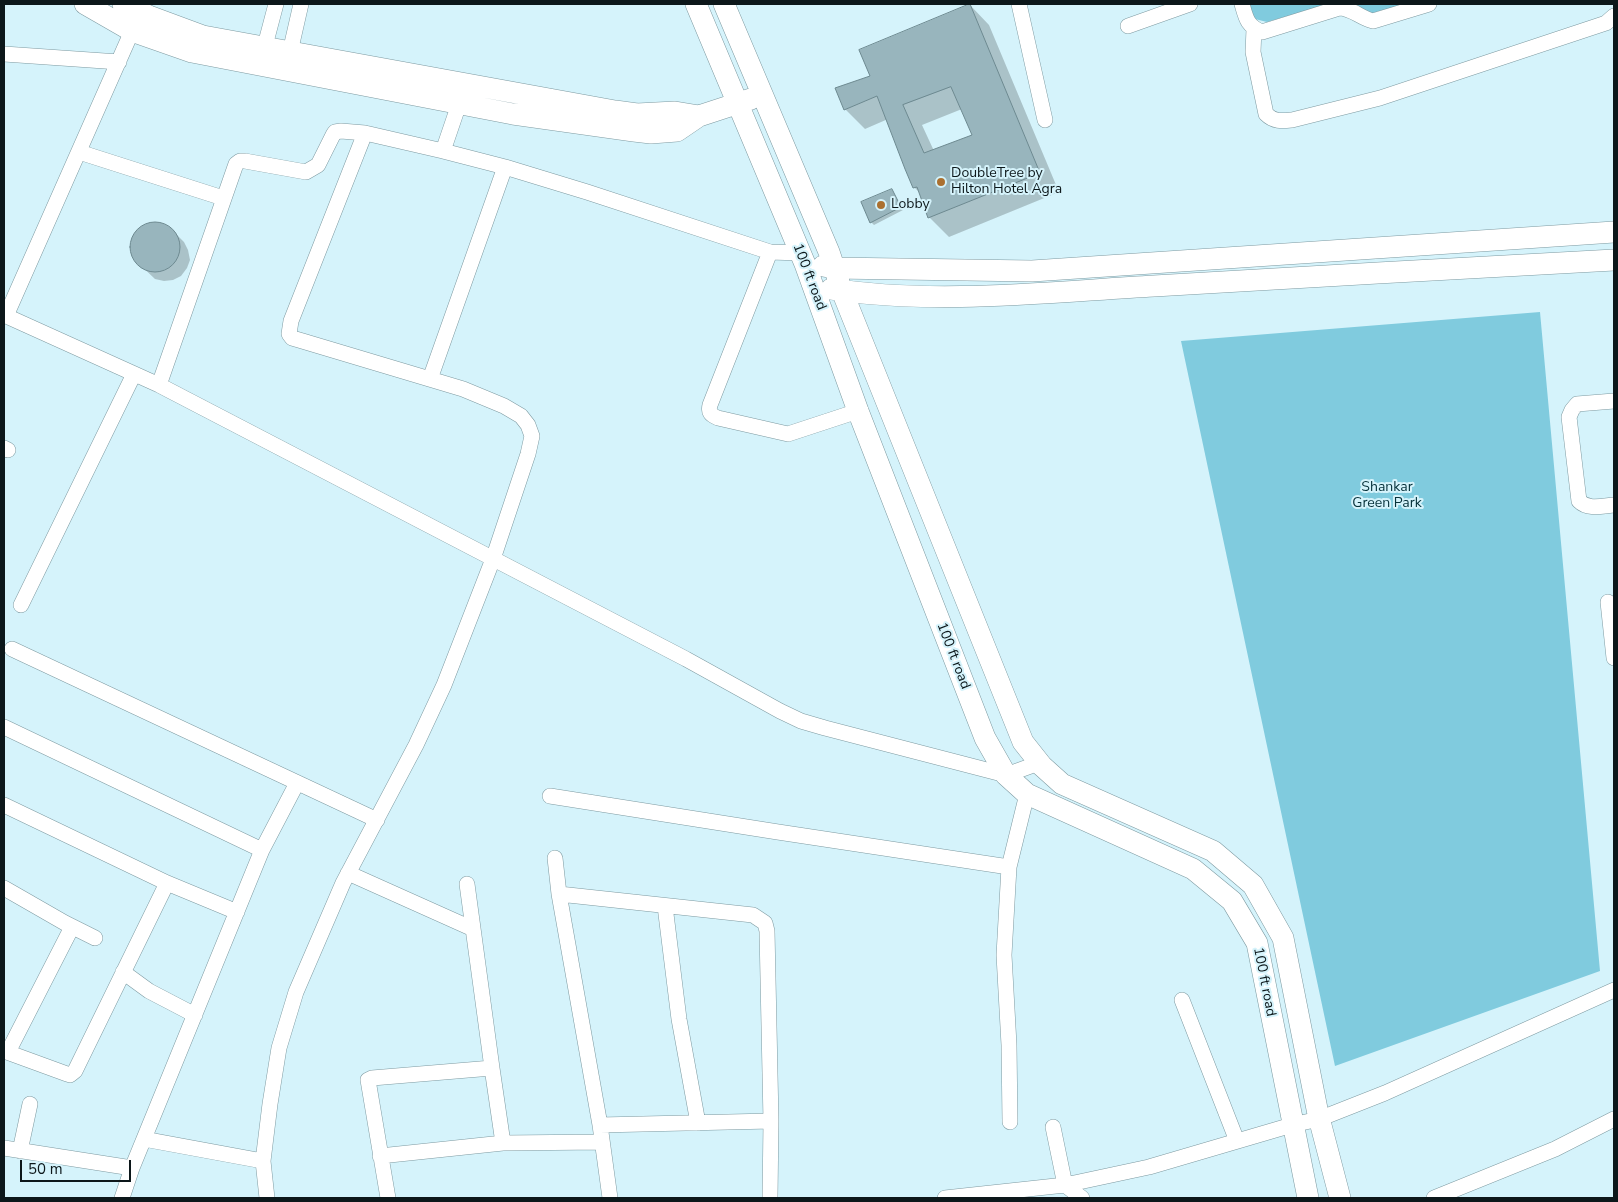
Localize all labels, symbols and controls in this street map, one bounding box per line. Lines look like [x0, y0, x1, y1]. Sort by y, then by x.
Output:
place label: DoubleTree by Hilton Hotel Agra [951, 166, 1062, 198]
marker: DoubleTree by Hilton Hotel Agra [935, 176, 947, 188]
place label: Lobby [891, 197, 930, 213]
marker: Lobby [875, 199, 887, 211]
street label: 100 ft road [789, 241, 829, 313]
park label: Shankar Green Park [1352, 480, 1422, 512]
street label: 100 ft road [933, 620, 973, 692]
street label: 100 ft road [1249, 946, 1279, 1018]
scale bar [22, 1150, 134, 1182]
text: 50 m [28, 1159, 63, 1179]

